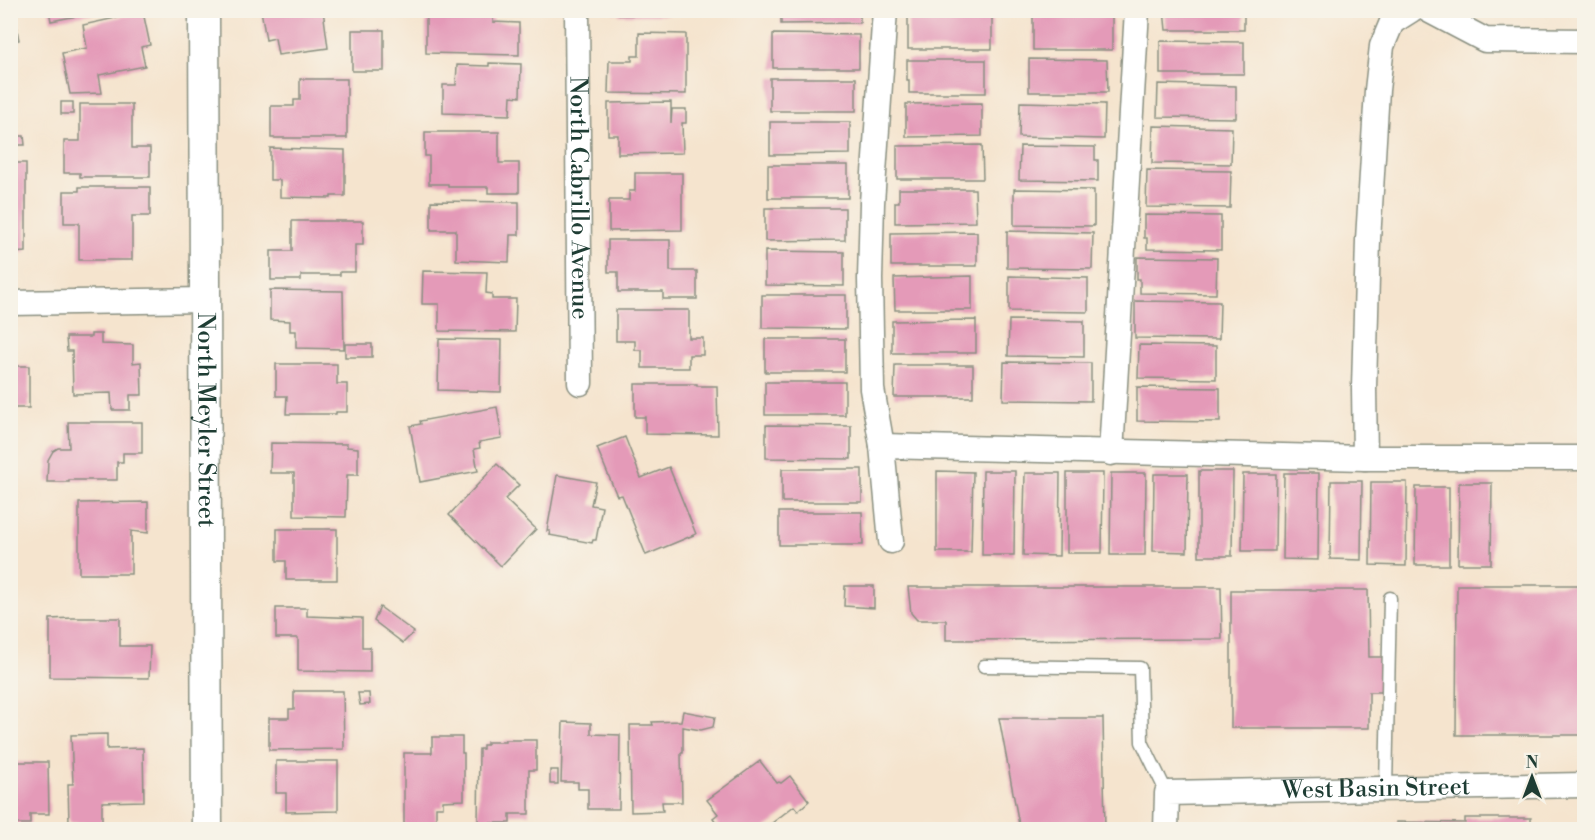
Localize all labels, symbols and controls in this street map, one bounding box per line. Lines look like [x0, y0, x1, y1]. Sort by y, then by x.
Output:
street label: North Cabrillo Avenue [563, 76, 594, 320]
street label: North Meyler Street [190, 312, 221, 528]
north arrow [1502, 747, 1562, 807]
text: N [1526, 753, 1539, 773]
street label: West Basin Street [1280, 772, 1471, 806]

